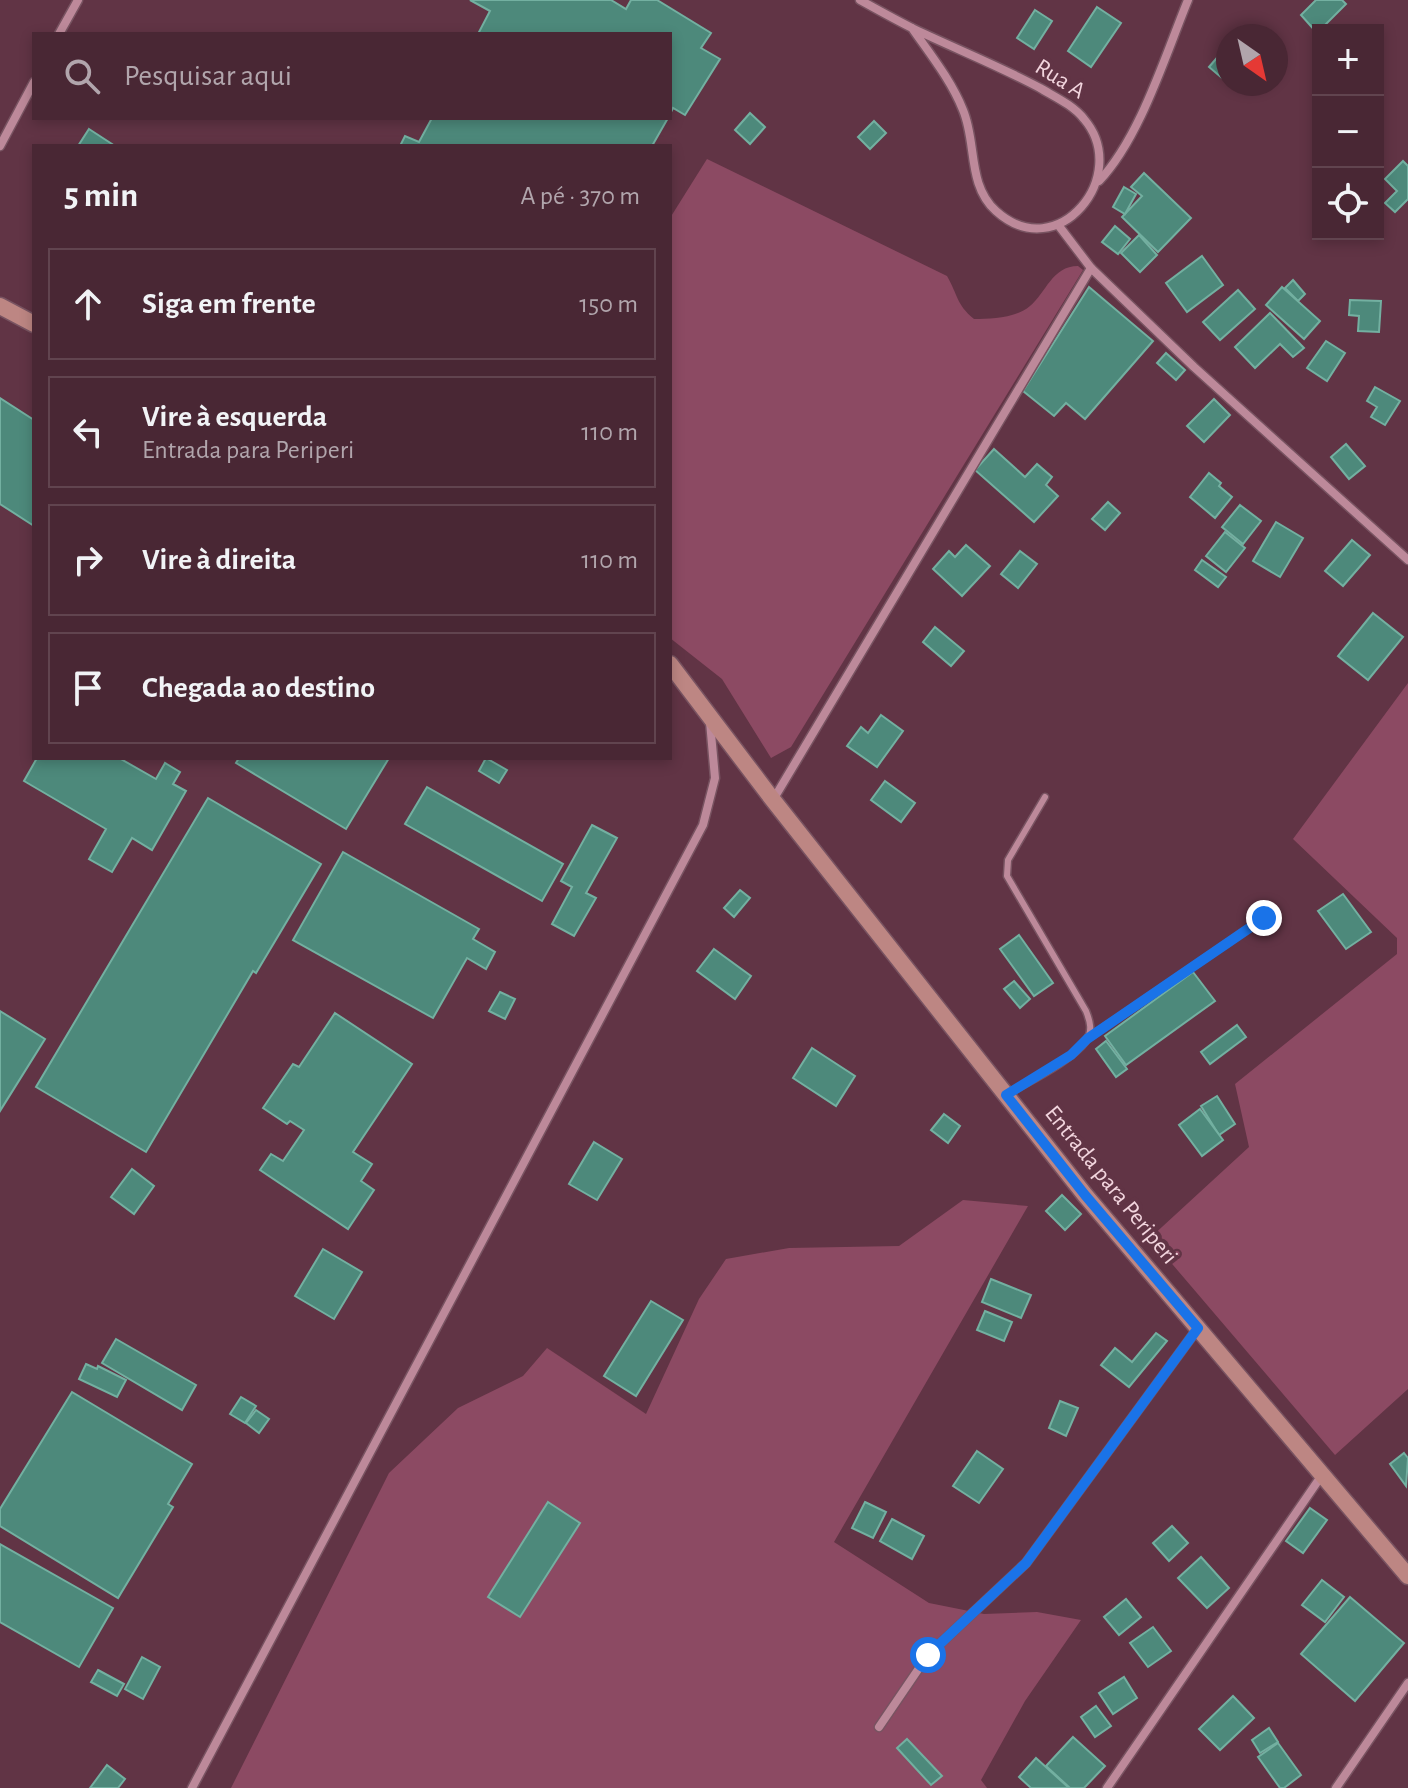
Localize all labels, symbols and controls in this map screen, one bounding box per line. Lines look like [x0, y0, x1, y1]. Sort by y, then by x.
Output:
north arrow [1216, 24, 1288, 96]
map controls [1312, 24, 1384, 240]
button: + [1312, 24, 1384, 96]
search box [32, 32, 672, 120]
icon: search [60, 54, 104, 98]
street label: Rua A [1031, 55, 1089, 104]
text: Pesquisar aqui [124, 61, 292, 91]
button: − [1312, 96, 1384, 168]
button: locate [1312, 168, 1384, 240]
text: 5 min [64, 179, 138, 213]
text: A pé · 370 m [521, 183, 640, 209]
icon: ahead [66, 282, 110, 326]
text: Siga em frente [142, 289, 316, 319]
text: 150 m [579, 291, 638, 317]
text: Vire à esquerda [142, 402, 327, 432]
icon: left [66, 410, 110, 454]
text: 110 m [581, 419, 638, 445]
text: Entrada para Periperi [142, 437, 354, 463]
icon: right [66, 538, 110, 582]
text: Vire à direita [142, 545, 296, 575]
text: 110 m [581, 547, 638, 573]
icon: arrive [66, 666, 110, 710]
text: Chegada ao destino [142, 673, 375, 703]
route end [1246, 900, 1282, 936]
street label: Entrada para Periperi [1040, 1101, 1182, 1269]
route start [910, 1637, 946, 1673]

